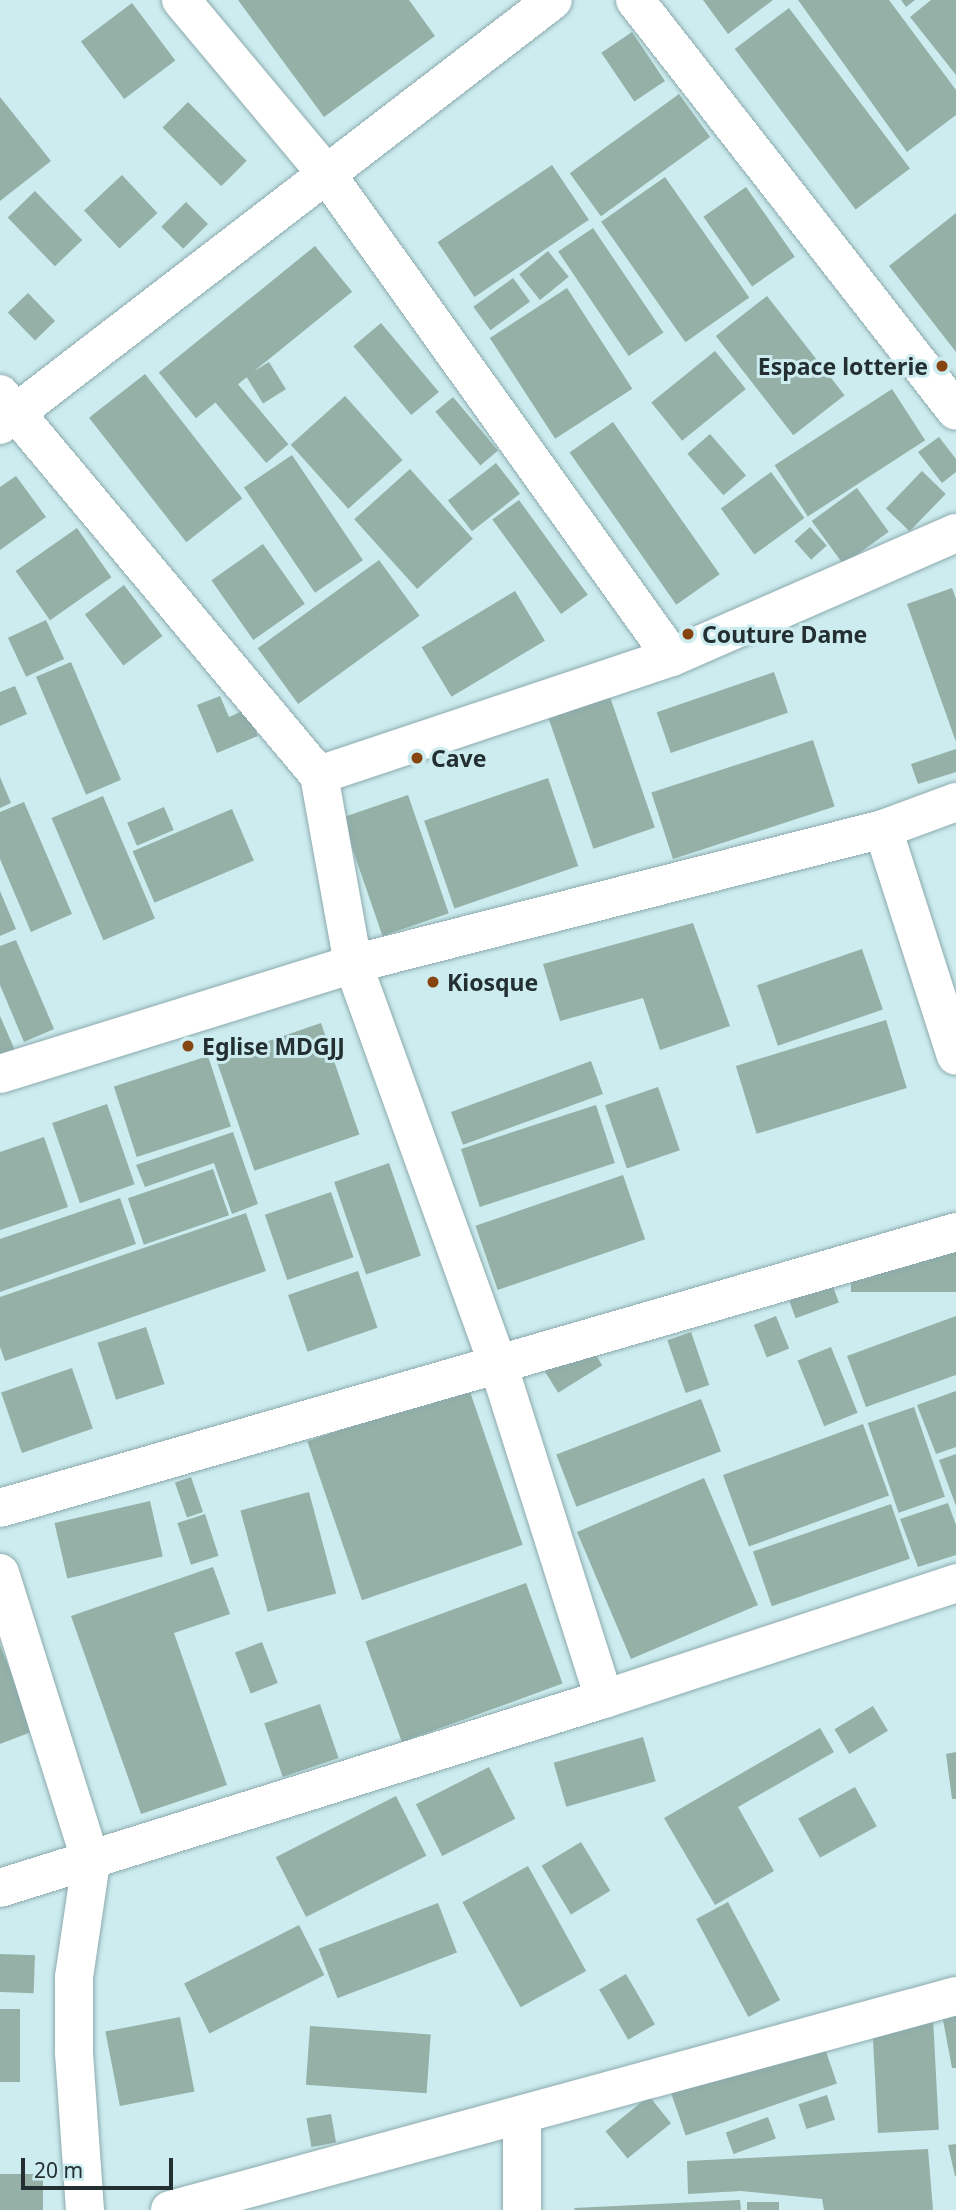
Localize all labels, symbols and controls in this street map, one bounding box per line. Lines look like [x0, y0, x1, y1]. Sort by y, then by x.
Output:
place label: Espace lotterie [758, 352, 928, 380]
marker: Espace lotterie [934, 358, 950, 374]
place label: Couture Dame [702, 620, 867, 648]
marker: Couture Dame [680, 626, 696, 642]
place label: Cave [431, 744, 486, 772]
marker: Cave [409, 750, 425, 766]
place label: Kiosque [447, 968, 538, 996]
marker: Kiosque [425, 974, 441, 990]
place label: Eglise MDGJJ [202, 1032, 345, 1060]
marker: Eglise MDGJJ [180, 1038, 196, 1054]
scale bar [24, 2144, 177, 2188]
text: 20 m [34, 2156, 83, 2184]

